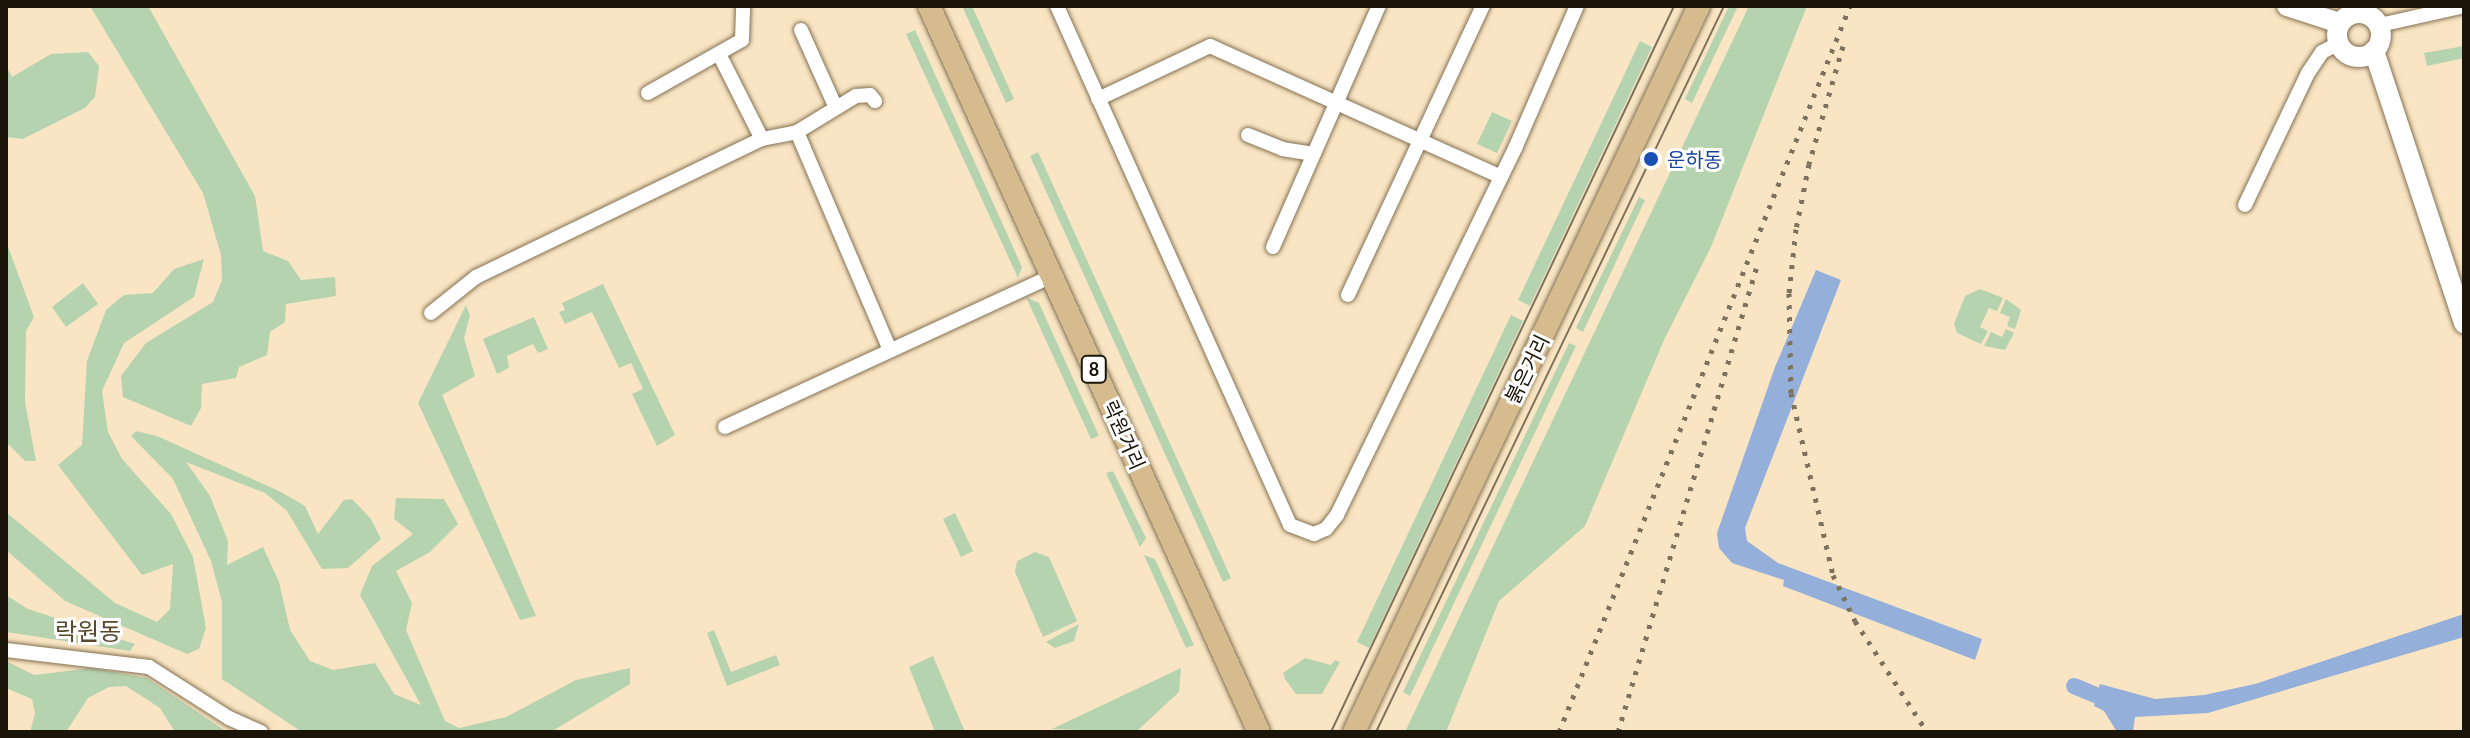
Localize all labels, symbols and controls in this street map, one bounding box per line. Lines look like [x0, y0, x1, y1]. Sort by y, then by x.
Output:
place label: 운하동 [1667, 147, 1722, 171]
marker: 운하동 [1642, 150, 1660, 168]
street label: 붉은거리 [1500, 331, 1554, 407]
road number: 8 [1080, 355, 1108, 383]
street label: 락원거리 [1098, 397, 1150, 473]
district label: 락원동 [55, 617, 121, 645]

